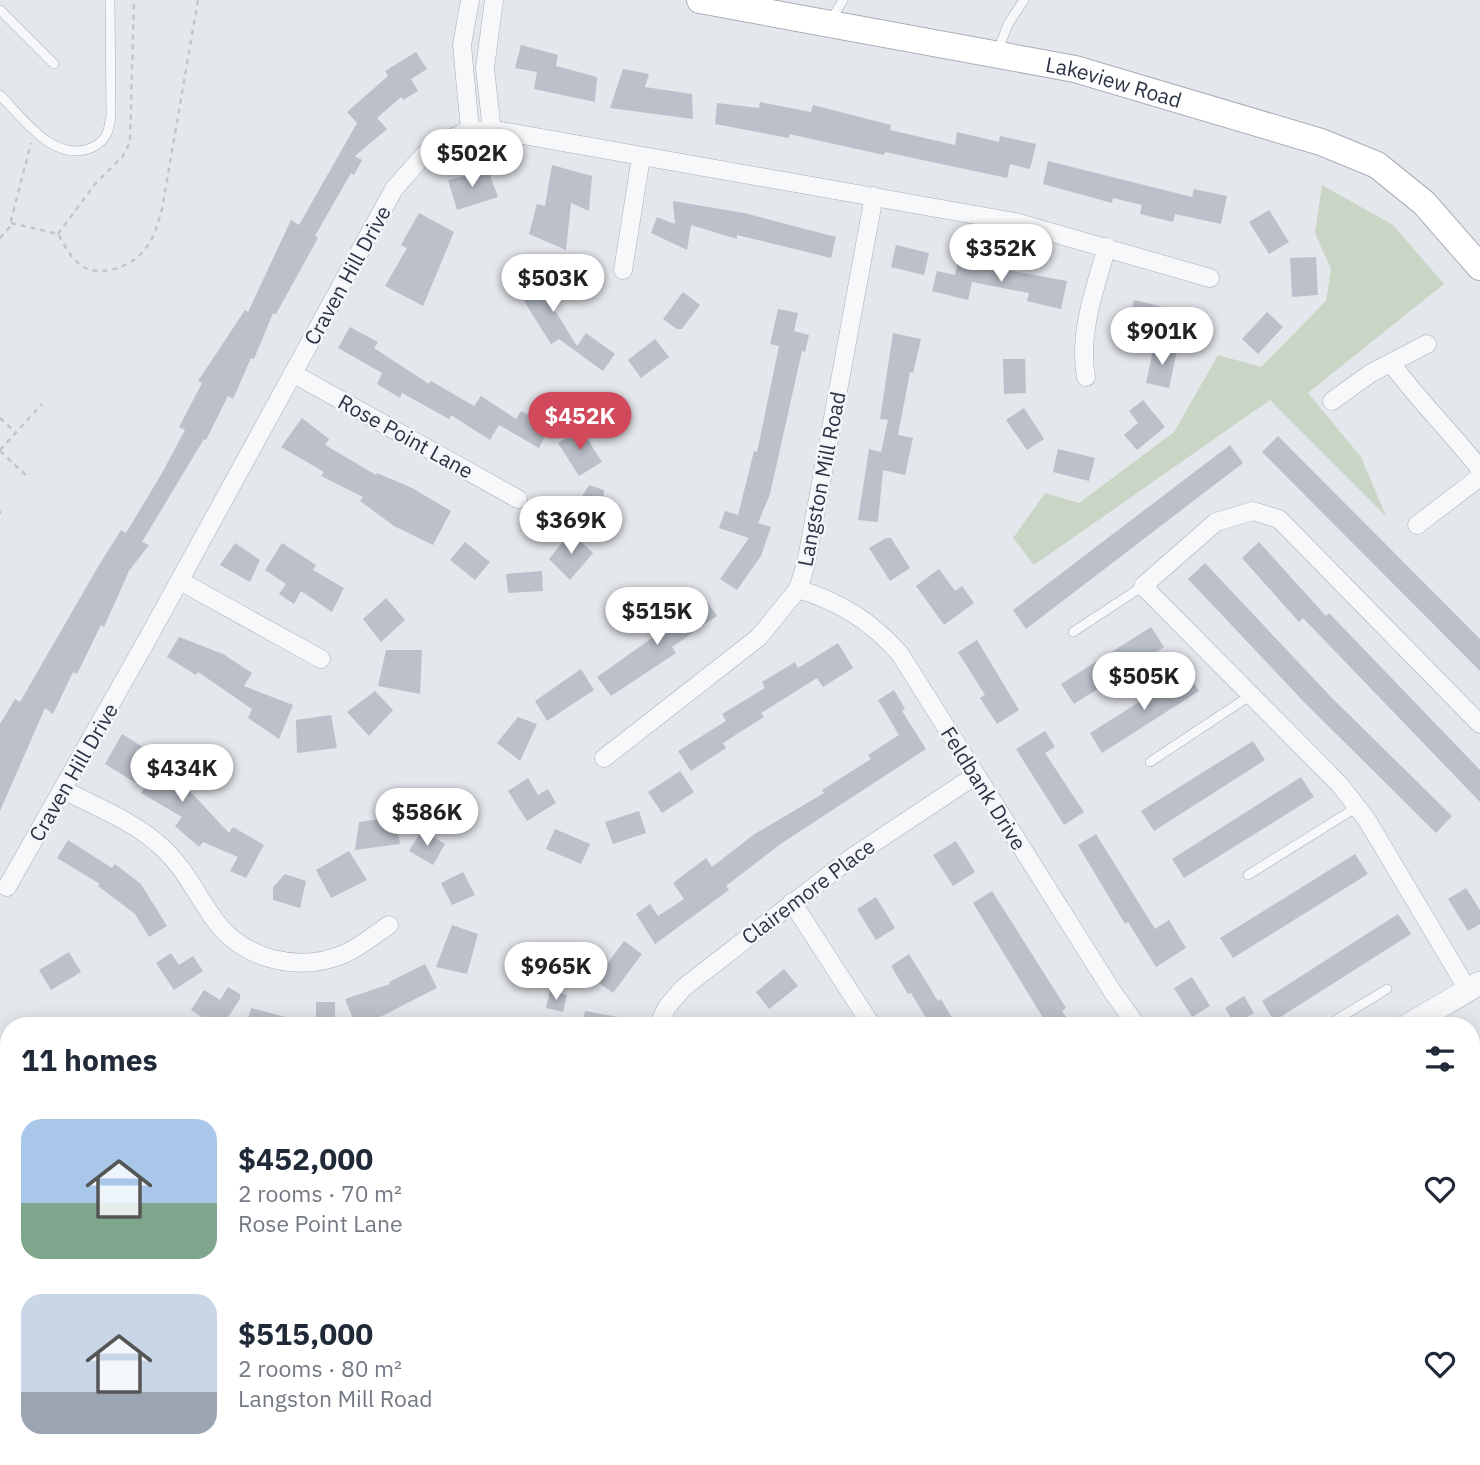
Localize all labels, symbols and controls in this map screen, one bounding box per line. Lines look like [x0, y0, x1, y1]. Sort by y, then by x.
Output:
street label: Lakeview Road [1044, 50, 1185, 114]
pin: $502K [423, 130, 521, 189]
text: $502K [436, 137, 508, 167]
street label: Craven Hill Drive [297, 200, 397, 350]
pin: $352K [952, 224, 1050, 284]
text: $352K [965, 232, 1037, 262]
pin: $503K [504, 254, 602, 314]
text: $503K [517, 262, 589, 292]
pin: $901K [1113, 308, 1211, 367]
text: $901K [1126, 315, 1198, 345]
street label: Rose Point Lane [333, 387, 479, 485]
street label: Langston Mill Road [790, 389, 852, 569]
pin: $452K [531, 392, 629, 452]
text: $452K [544, 400, 616, 430]
pin: $369K [522, 496, 620, 556]
text: $369K [535, 504, 607, 534]
pin: $515K [608, 588, 706, 647]
text: $515K [621, 595, 693, 625]
pin: $505K [1095, 652, 1193, 712]
text: $505K [1108, 660, 1180, 690]
street label: Craven Hill Drive [22, 698, 124, 846]
street label: Feldbank Drive [935, 721, 1033, 855]
pin: $434K [133, 744, 231, 804]
text: $434K [146, 752, 218, 782]
pin: $586K [378, 788, 476, 848]
text: $586K [391, 796, 463, 826]
street label: Clairemore Place [736, 832, 880, 950]
pin: $965K [507, 942, 605, 1002]
text: $965K [520, 950, 592, 980]
text: 11 homes [21, 1040, 158, 1079]
icon: filters [1421, 1040, 1459, 1078]
text: $452,000 [238, 1139, 373, 1178]
icon: home [77, 1147, 161, 1231]
icon: heart [1421, 1170, 1459, 1208]
text: 2 rooms · 70 m² [238, 1178, 402, 1208]
text: Rose Point Lane [238, 1208, 403, 1238]
text: $515,000 [238, 1314, 373, 1353]
icon: home [77, 1322, 161, 1406]
icon: heart [1421, 1345, 1459, 1383]
text: 2 rooms · 80 m² [238, 1353, 402, 1383]
text: Langston Mill Road [238, 1383, 433, 1413]

